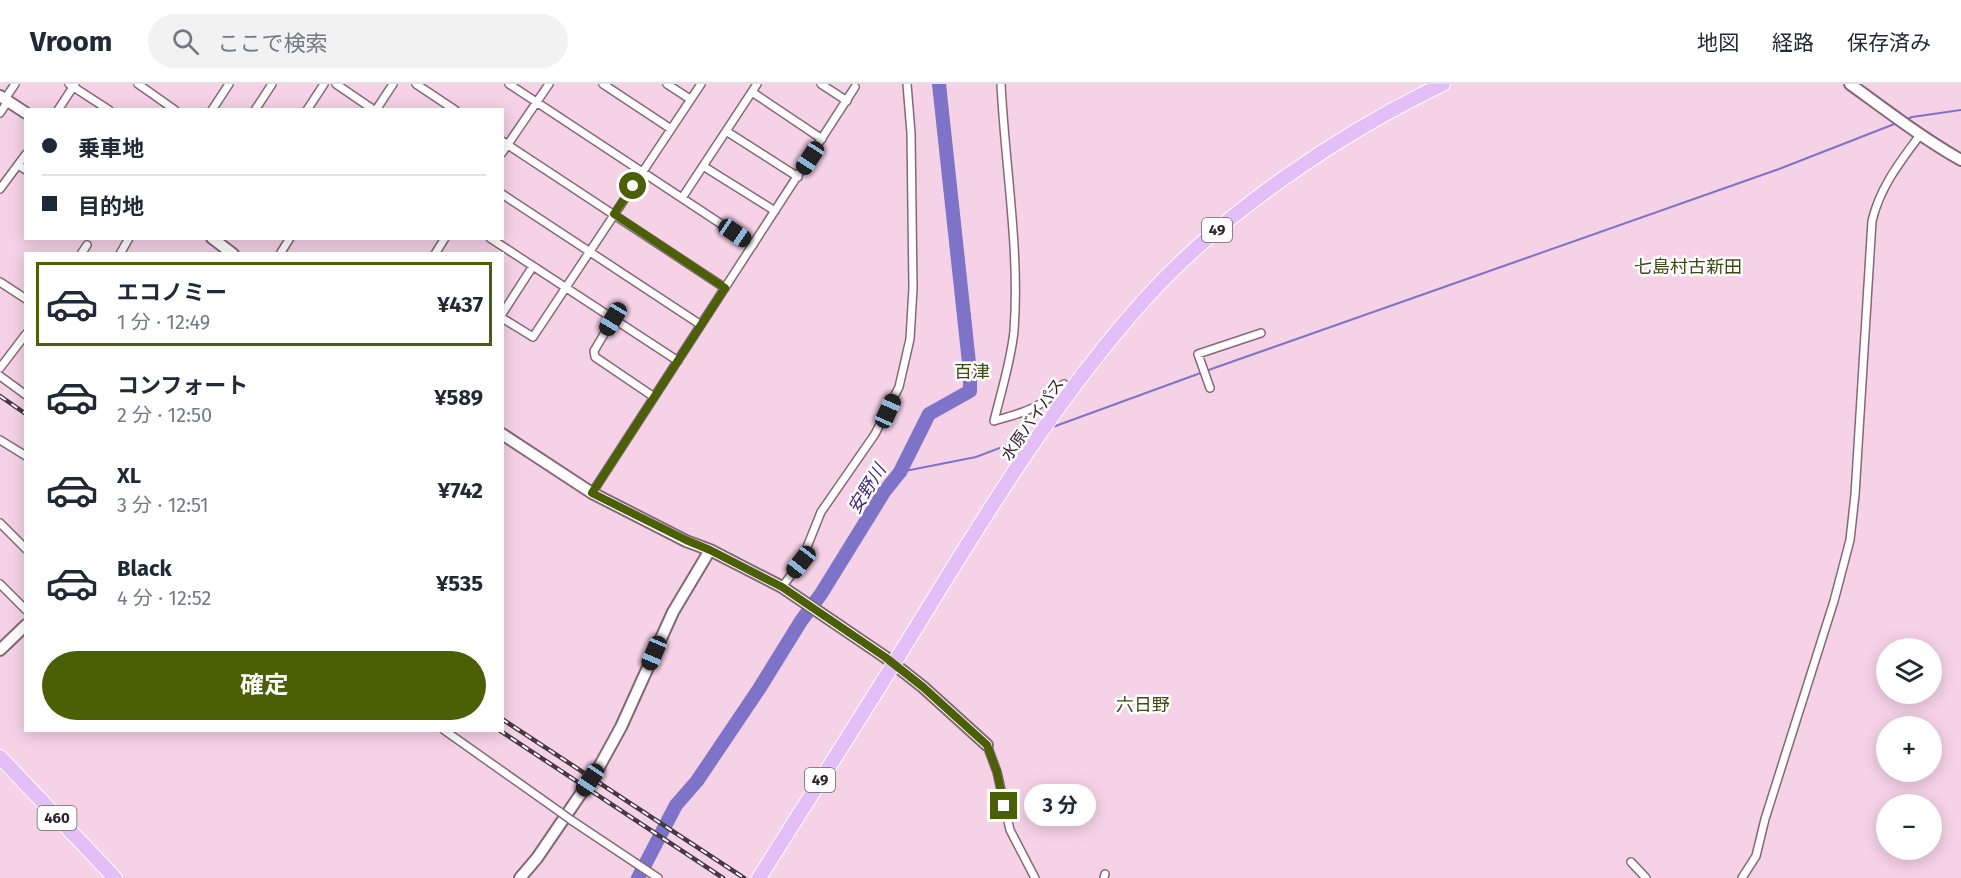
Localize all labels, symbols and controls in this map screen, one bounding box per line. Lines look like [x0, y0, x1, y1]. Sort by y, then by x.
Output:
search box [148, 14, 568, 68]
text: Vroom [30, 25, 112, 58]
icon: search [169, 25, 202, 58]
text: ここで検索 [217, 30, 327, 57]
text: 地図 [1697, 30, 1739, 56]
text: 経路 [1772, 30, 1814, 56]
text: 保存済み [1847, 30, 1931, 56]
text: 乗車地 [78, 135, 144, 162]
car [793, 138, 827, 178]
route start [619, 172, 646, 199]
text: 目的地 [78, 193, 144, 220]
car [715, 215, 755, 251]
road number: 49 [1202, 218, 1232, 242]
district label: 七島村古新田 [1634, 256, 1742, 278]
icon: car [45, 277, 99, 331]
text: エコノミー [117, 279, 227, 306]
text: ¥437 [437, 291, 483, 318]
car [596, 299, 630, 339]
text: 1 分 · 12:49 [117, 310, 210, 334]
district label: 百津 [954, 361, 990, 383]
icon: car [45, 370, 99, 424]
text: コンフォート [117, 372, 248, 399]
street label: 水原バイパス [997, 375, 1068, 464]
text: ¥589 [434, 384, 483, 411]
car [872, 391, 904, 431]
text: 2 分 · 12:50 [117, 403, 212, 427]
water label: 安野川 [843, 459, 892, 518]
text: XL [117, 462, 141, 489]
icon: car [45, 463, 99, 517]
text: ¥742 [438, 477, 483, 504]
text: 3 分 · 12:51 [117, 493, 209, 517]
car [783, 542, 819, 582]
text: Black [117, 555, 172, 582]
icon: car [45, 556, 99, 610]
text: ¥535 [436, 570, 483, 597]
text: 4 分 · 12:52 [117, 586, 211, 610]
car [639, 633, 669, 673]
map controls [1876, 638, 1942, 860]
button: layers [1876, 638, 1942, 704]
button: 確定 [42, 651, 486, 720]
district label: 六日野 [1116, 694, 1170, 716]
button: + [1876, 716, 1942, 782]
car [572, 760, 608, 800]
road number: 49 [805, 768, 835, 792]
callout: 3 分 [1025, 785, 1097, 827]
route end [990, 792, 1017, 819]
text: 3 分 [1042, 793, 1078, 817]
button: − [1876, 794, 1942, 860]
road number: 460 [38, 806, 76, 830]

